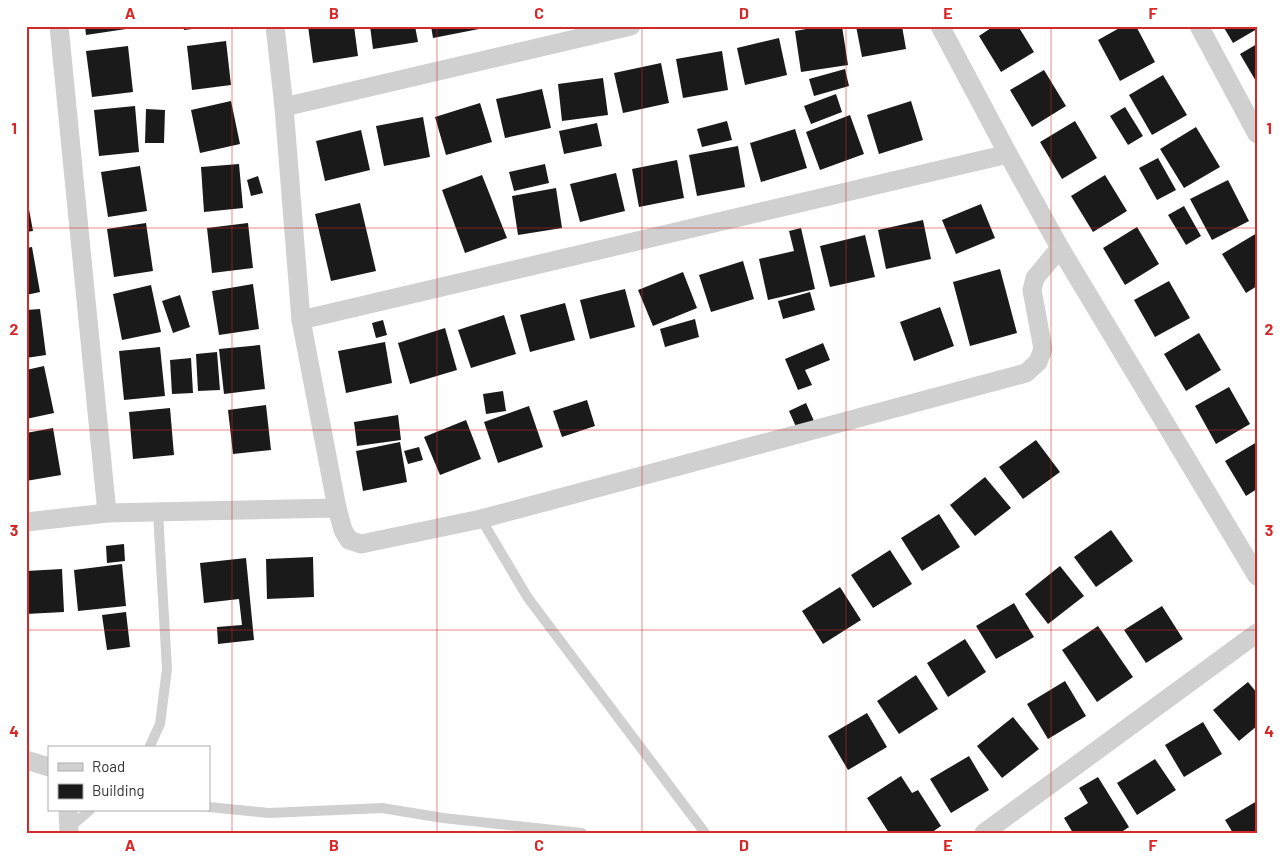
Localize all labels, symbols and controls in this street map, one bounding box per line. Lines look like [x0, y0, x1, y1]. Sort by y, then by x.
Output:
text: A [125, 3, 136, 22]
text: B [329, 3, 339, 22]
text: C [534, 3, 544, 22]
text: D [739, 3, 749, 22]
text: E [943, 3, 953, 22]
text: F [1149, 3, 1158, 22]
text: 1 [11, 118, 17, 137]
text: 1 [1266, 118, 1272, 137]
text: 2 [10, 319, 19, 338]
text: 2 [1265, 319, 1274, 338]
text: 3 [10, 520, 18, 539]
text: 3 [1265, 520, 1273, 539]
text: 4 [9, 721, 19, 740]
text: 4 [1264, 721, 1274, 740]
legend [48, 746, 210, 812]
text: Road [92, 757, 125, 775]
text: Building [92, 781, 145, 799]
text: A [125, 835, 136, 854]
text: B [329, 835, 339, 854]
text: C [534, 835, 544, 854]
text: D [739, 835, 749, 854]
text: E [943, 835, 953, 854]
text: F [1149, 835, 1158, 854]

